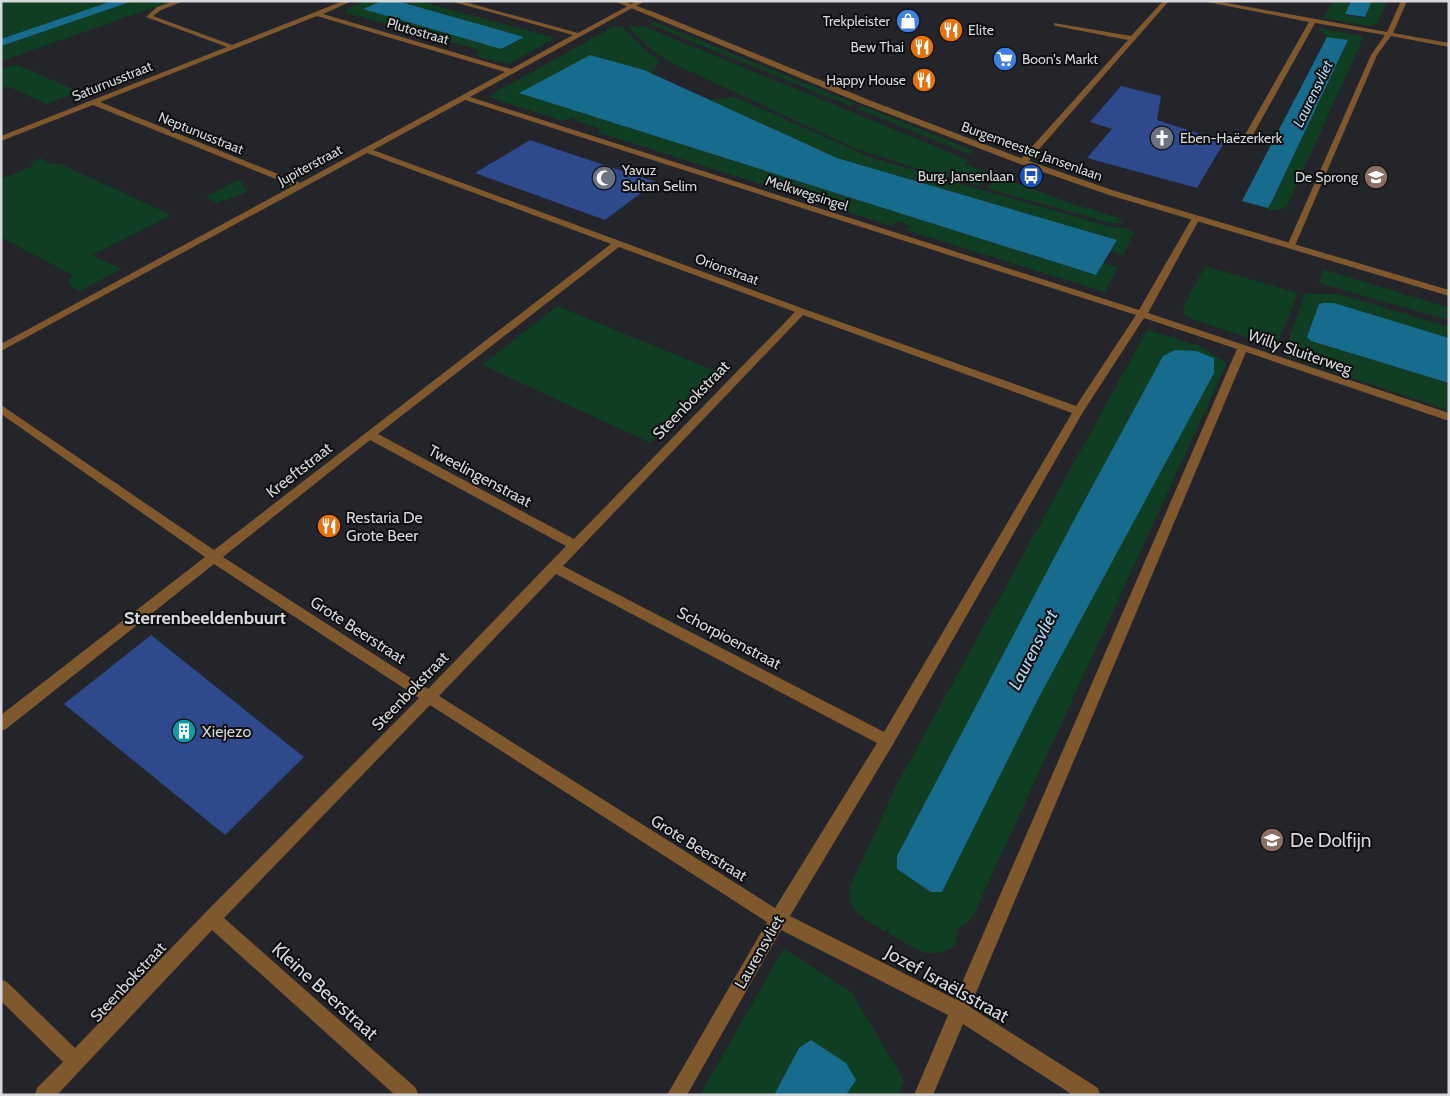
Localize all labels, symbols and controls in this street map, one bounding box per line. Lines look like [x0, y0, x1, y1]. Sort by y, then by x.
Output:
shop icon: Trekpleister [895, 8, 921, 34]
place label: Trekpleister [823, 12, 891, 30]
street label: Plutostraat [385, 14, 451, 49]
restaurant icon: Elite [938, 17, 964, 43]
place label: Elite [968, 21, 994, 39]
restaurant icon: Bew Thai [909, 34, 935, 60]
place label: Bew Thai [851, 38, 904, 56]
supermarket icon: Boon's Markt [992, 46, 1018, 72]
place label: Boon's Markt [1022, 50, 1098, 68]
street label: Saturnusstraat [69, 57, 155, 105]
water label: Laurensvliet [1289, 57, 1337, 130]
restaurant icon: Happy House [911, 67, 937, 93]
place label: Happy House [826, 71, 906, 89]
street label: Neptunusstraat [156, 108, 247, 158]
street label: Burgemeester Jansenlaan [959, 117, 1105, 185]
church icon: Eben-Haëzerkerk [1149, 125, 1175, 151]
place label: Eben-Haëzerkerk [1180, 129, 1283, 147]
street label: Jupiterstraat [274, 140, 346, 190]
place label: Yavuz Sultan Selim [621, 161, 697, 195]
bus stop icon: Burg. Jansenlaan [1018, 163, 1044, 189]
school or university icon: De Sprong [1363, 164, 1389, 190]
mosque icon: Yavuz Sultan Selim [591, 165, 617, 191]
place label: Burg. Jansenlaan [918, 167, 1014, 185]
place label: De Sprong [1295, 168, 1359, 186]
street label: Melkwegsingel [763, 171, 851, 215]
street label: Orionstraat [693, 249, 762, 289]
street label: Willy Sluiterweg [1246, 325, 1355, 379]
street label: Steenbokstraat [649, 356, 734, 443]
street label: Kreeftstraat [262, 438, 336, 502]
street label: Tweelingenstraat [425, 441, 535, 511]
place label: Restaria De Grote Beer [346, 508, 423, 545]
restaurant icon: Restaria De Grote Beer [316, 513, 342, 539]
street label: Grote Beerstraat [307, 592, 410, 668]
street label: Schorpioenstraat [674, 603, 785, 674]
water label: Laurensvliet [1004, 606, 1063, 694]
district label: Sterrenbeeldenbuurt [124, 607, 286, 629]
street label: Steenbokstraat [368, 647, 453, 734]
building icon: Xiejezo [171, 718, 197, 744]
place label: Xiejezo [202, 722, 251, 741]
street label: Grote Beerstraat [647, 811, 751, 885]
school or university icon: De Dolfijn [1259, 827, 1285, 853]
place label: De Dolfijn [1290, 829, 1371, 852]
street label: Laurensvliet [730, 912, 788, 992]
street label: Kleine Beerstraat [267, 937, 383, 1045]
street label: Steenbokstraat [86, 938, 170, 1026]
street label: Jozef Israëlsstraat [880, 940, 1013, 1028]

